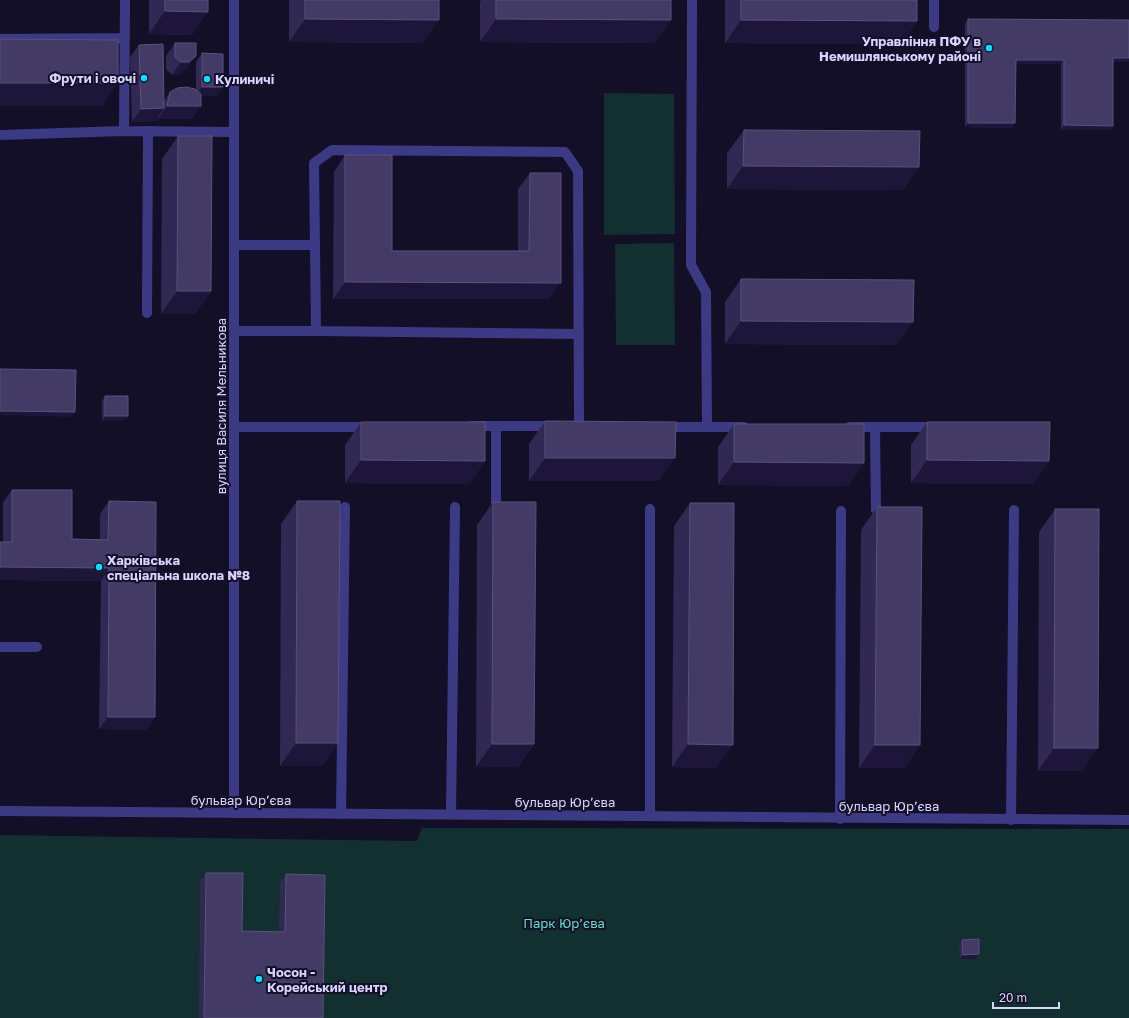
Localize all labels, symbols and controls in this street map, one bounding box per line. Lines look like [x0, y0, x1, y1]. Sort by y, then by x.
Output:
place label: Управління ПФУ в Немишлянському районі [819, 33, 981, 64]
marker: Управління ПФУ в Немишлянському районі [984, 43, 994, 53]
place label: Фрути і овочі [49, 70, 136, 86]
place label: Кулиничі [215, 71, 274, 87]
marker: Фрути і овочі [139, 73, 149, 83]
marker: Кулиничі [202, 74, 212, 84]
street label: вулиця Василя Мельникова [213, 318, 229, 494]
place label: Харківська спеціальна школа №8 [107, 552, 250, 583]
marker: Харківська спеціальна школа №8 [94, 562, 104, 572]
street label: бульвар Юрʼєва [191, 792, 291, 808]
street label: бульвар Юрʼєва [515, 794, 615, 810]
street label: бульвар Юрʼєва [839, 798, 939, 814]
park label: Парк Юр’єва [523, 915, 605, 931]
place label: Чосон - Корейський центр [267, 964, 387, 995]
marker: Чосон - Корейський центр [254, 974, 264, 984]
scale bar [993, 984, 1059, 1010]
text: 20 m [999, 990, 1027, 1005]

